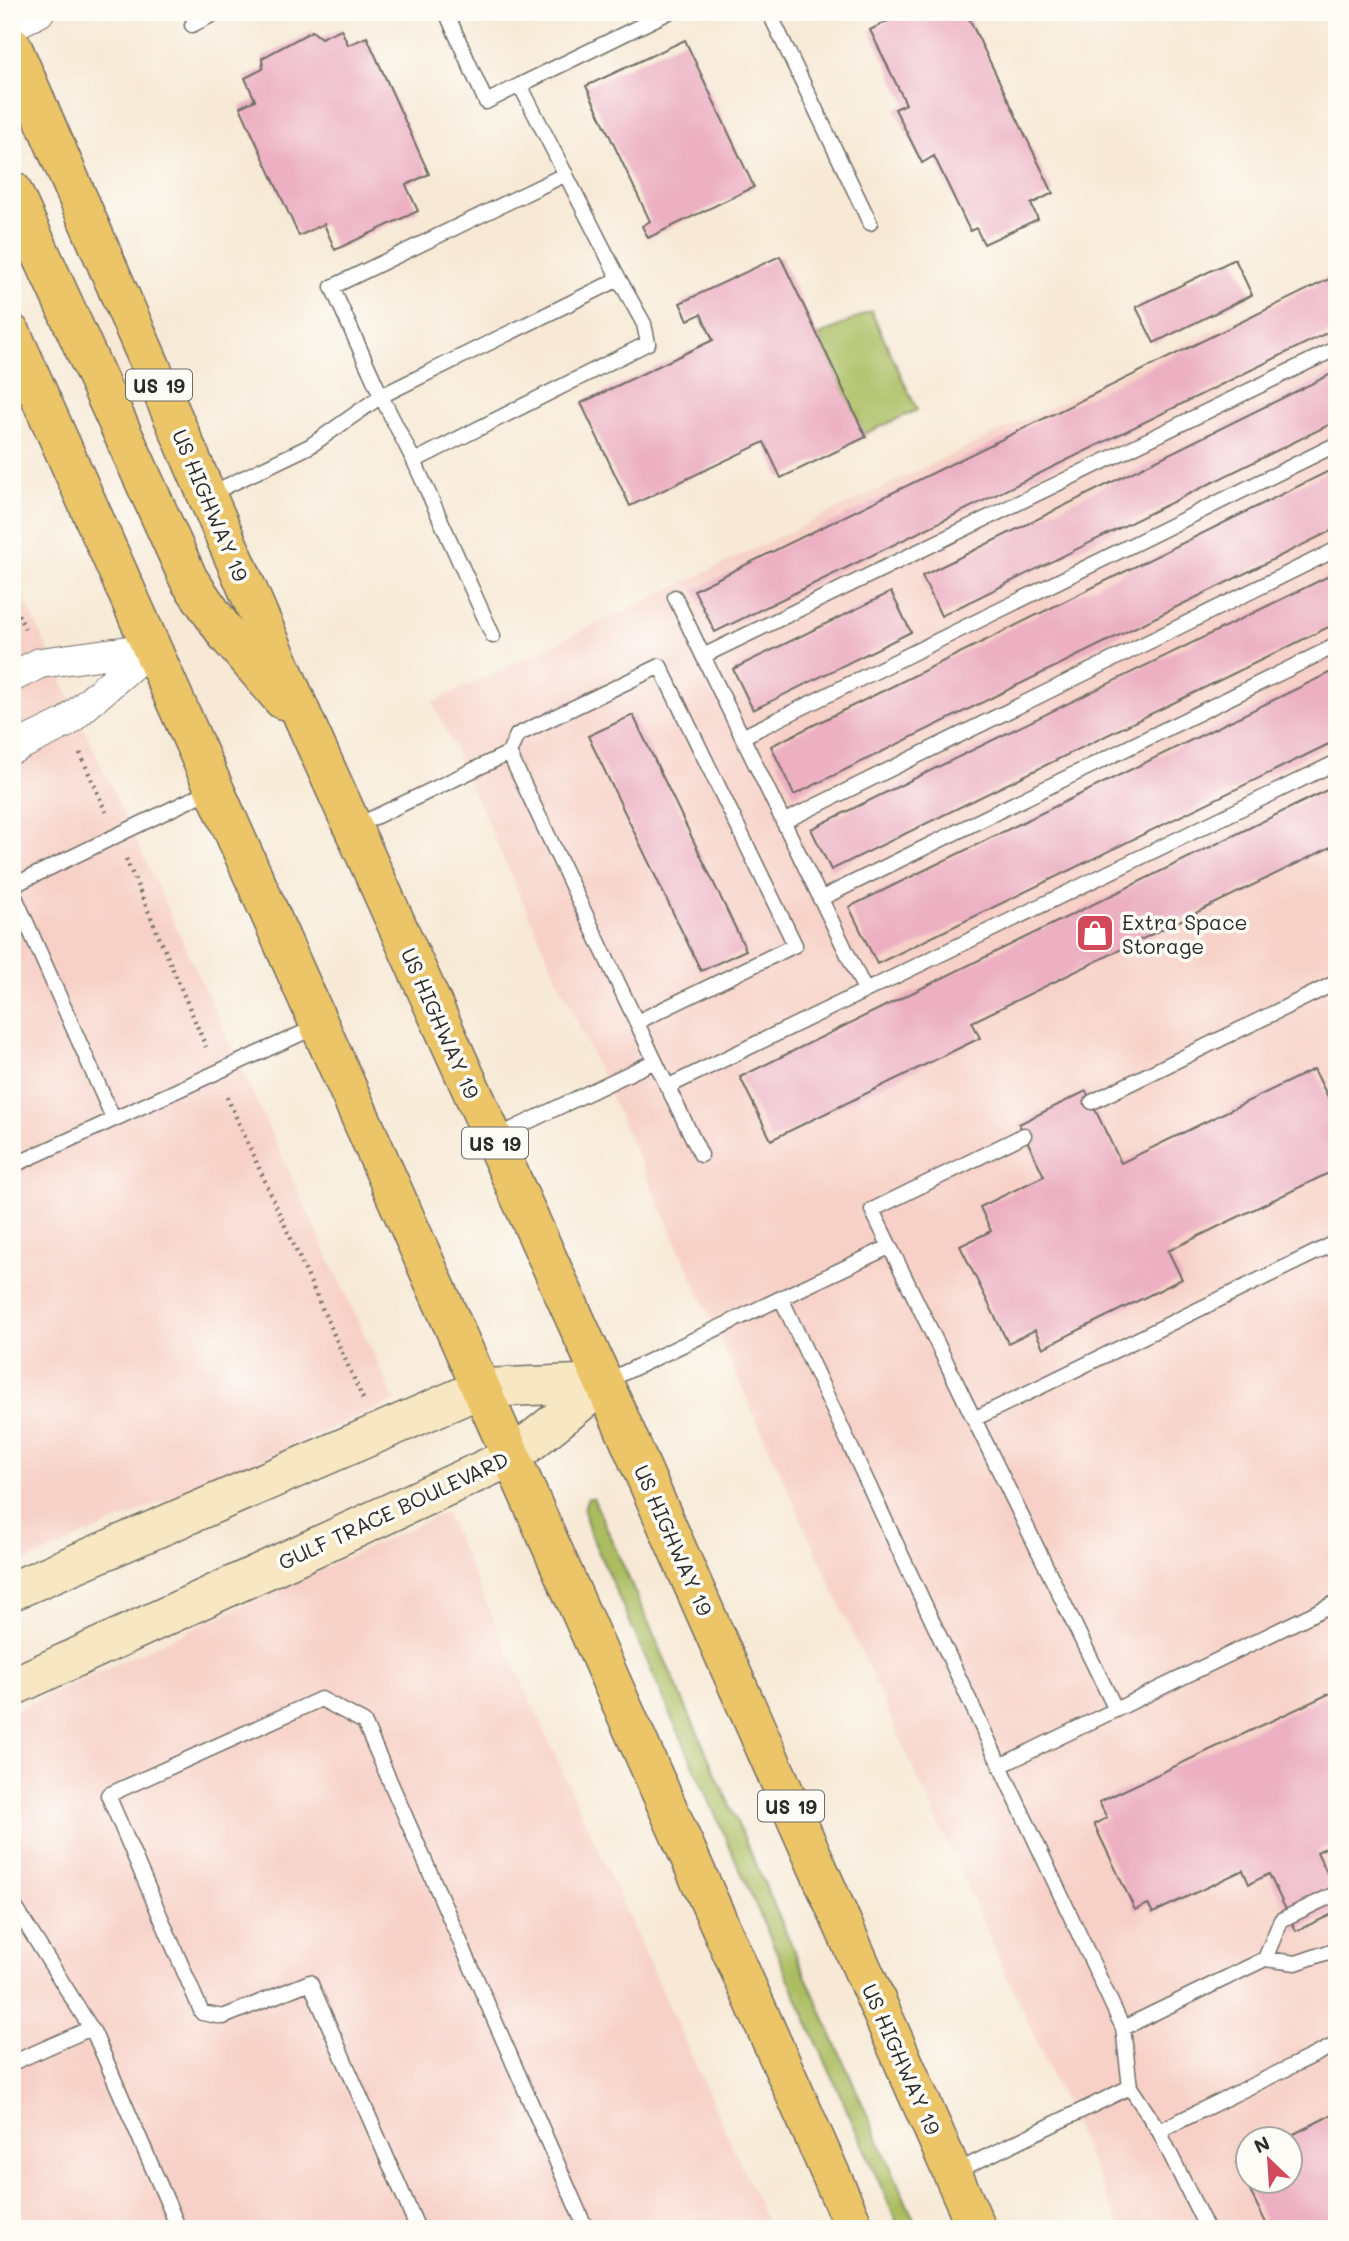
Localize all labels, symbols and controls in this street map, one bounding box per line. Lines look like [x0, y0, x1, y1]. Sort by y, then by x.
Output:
road number: US 19 [126, 370, 192, 400]
street label: US HIGHWAY 19 [167, 425, 255, 585]
place label: Extra Space Storage [1122, 908, 1248, 959]
shop icon: Extra Space Storage [1074, 912, 1116, 954]
street label: US HIGHWAY 19 [396, 943, 486, 1103]
road number: US 19 [462, 1128, 528, 1158]
street label: GULF TRACE BOULEVARD [274, 1445, 512, 1575]
street label: US HIGHWAY 19 [629, 1460, 719, 1620]
road number: US 19 [758, 1790, 824, 1822]
street label: US HIGHWAY 19 [857, 1979, 947, 2139]
north arrow [1234, 2126, 1304, 2196]
text: N [1250, 2130, 1273, 2159]

